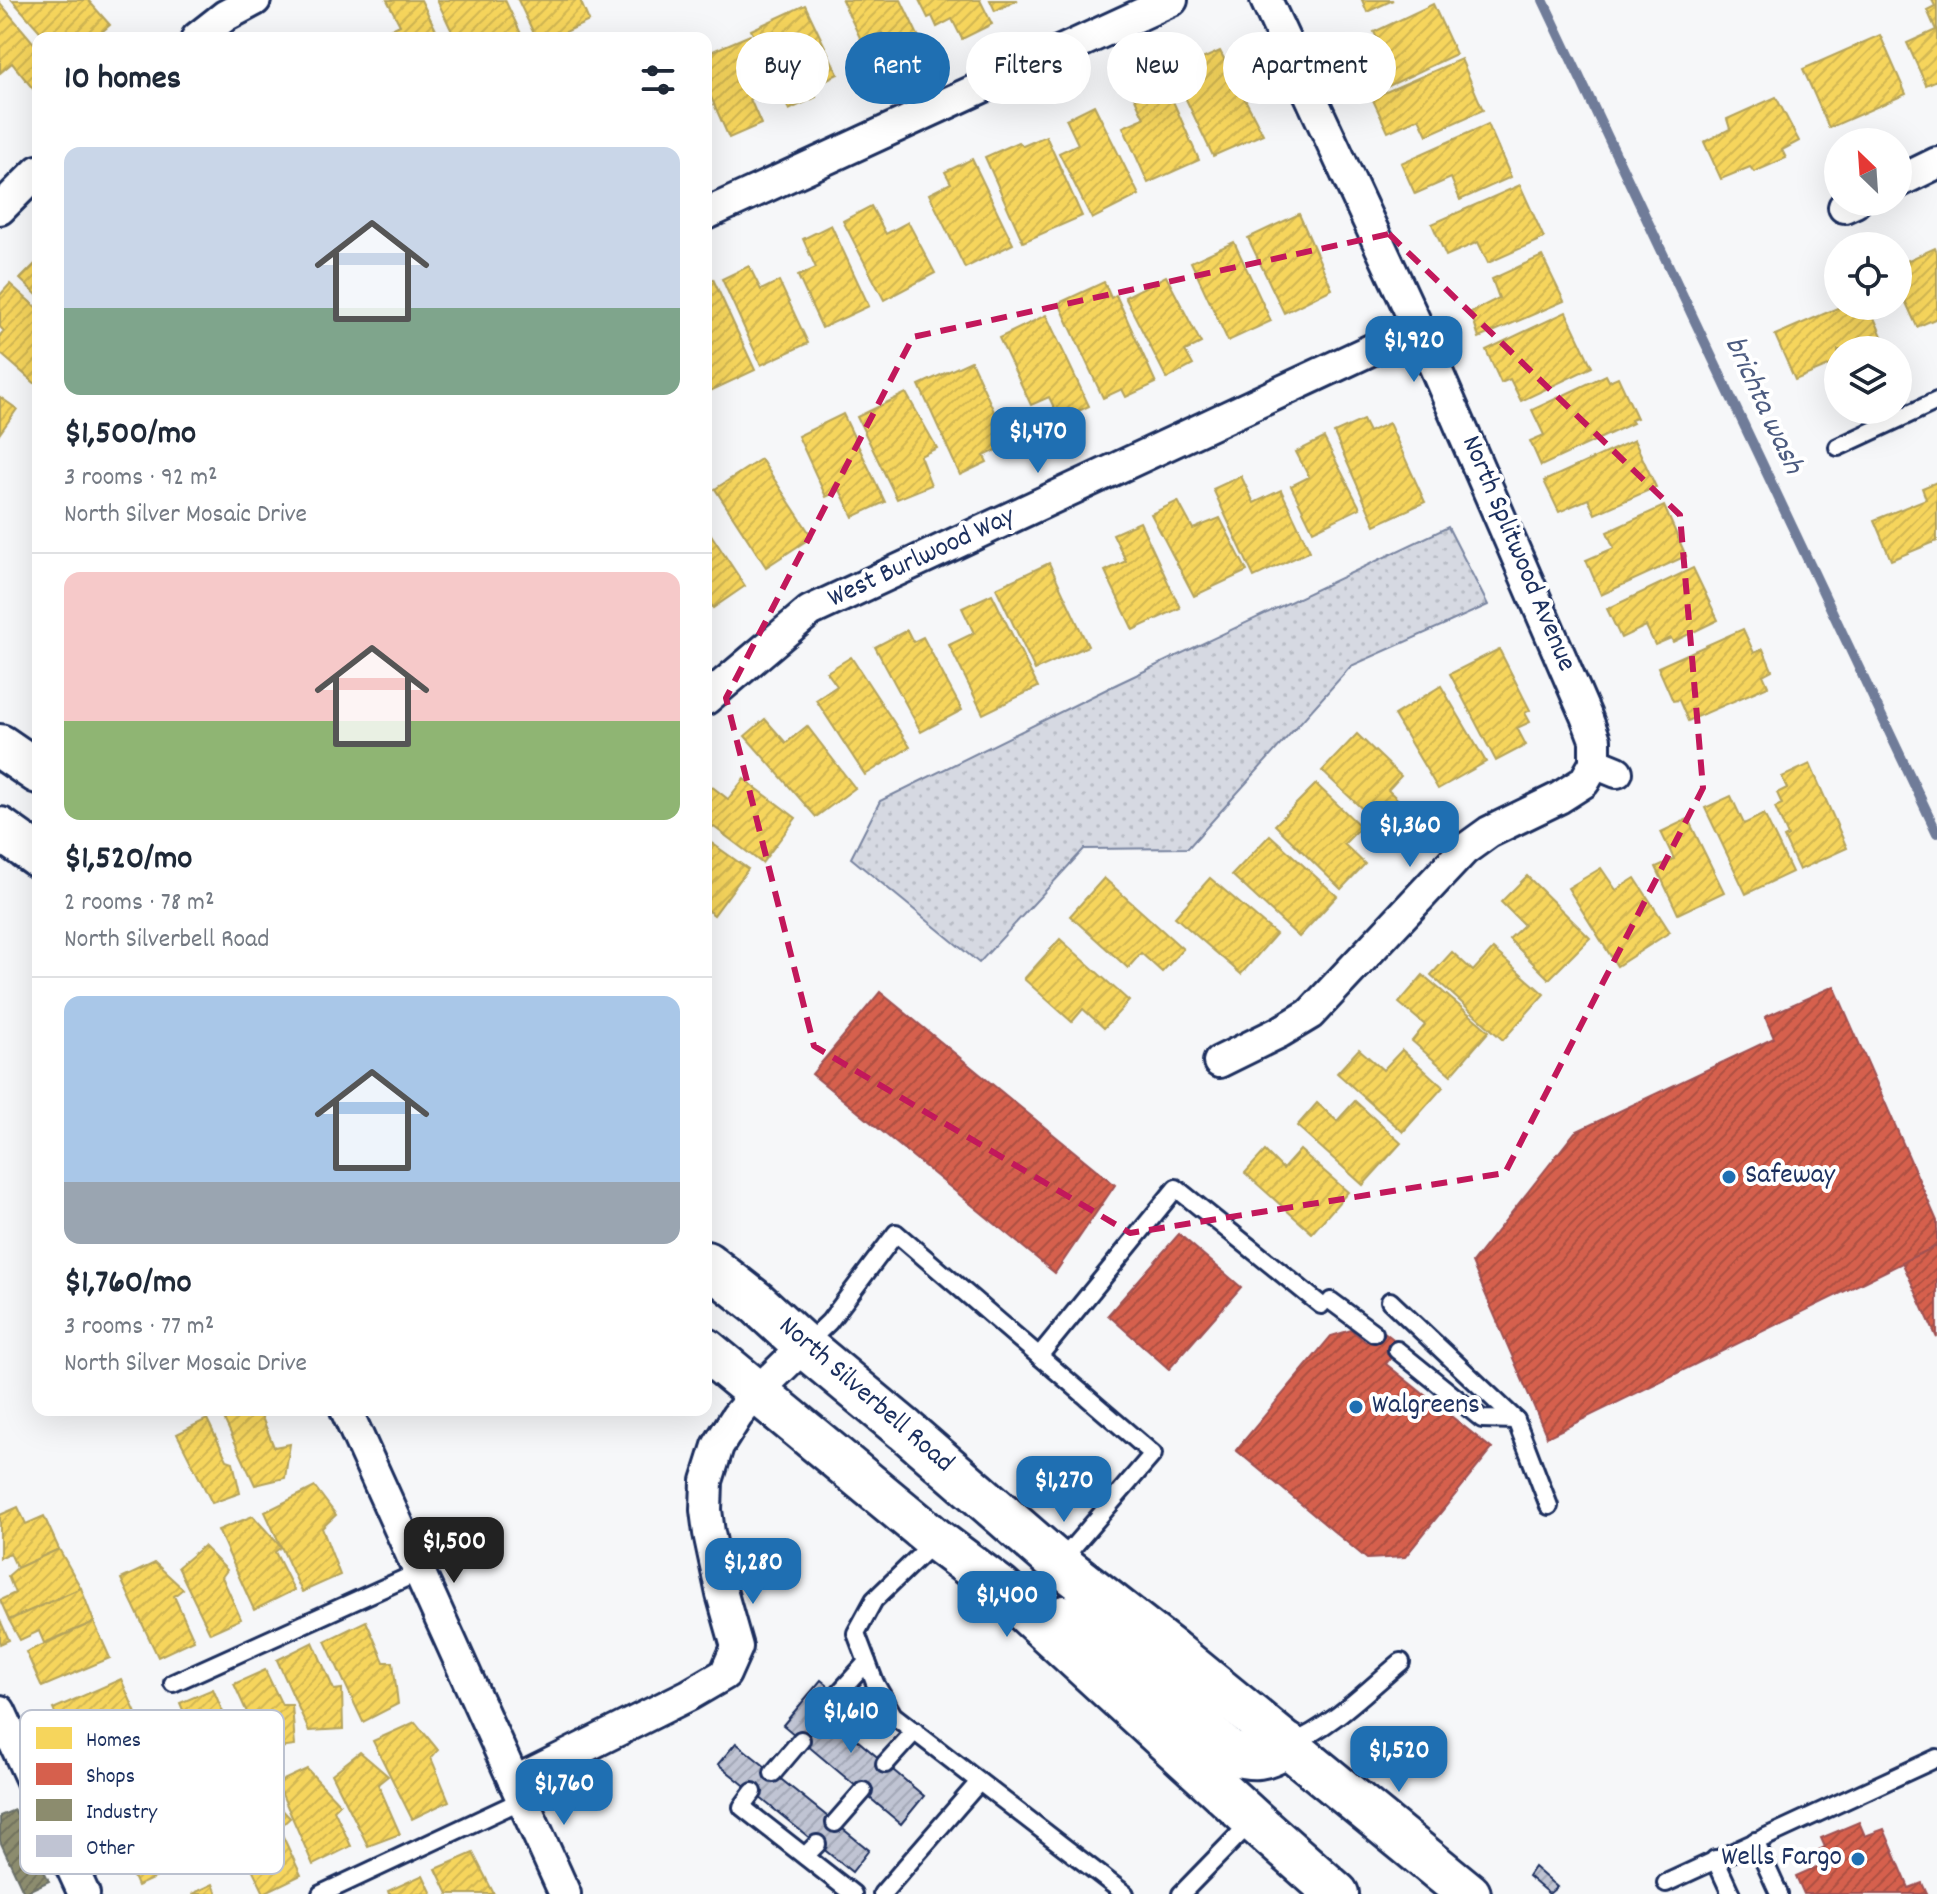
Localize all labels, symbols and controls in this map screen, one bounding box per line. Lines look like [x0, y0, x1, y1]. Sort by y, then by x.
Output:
chip: Buy [736, 32, 829, 104]
chip: Rent [845, 32, 950, 104]
chip: Filters [966, 32, 1091, 104]
chip: New [1107, 32, 1207, 104]
chip: Apartment [1223, 32, 1396, 104]
text: 10 homes [64, 56, 181, 105]
icon: filters [636, 58, 680, 102]
north arrow [1824, 128, 1912, 216]
map controls [1824, 128, 1912, 424]
icon: home [300, 199, 444, 343]
button: locate [1824, 232, 1912, 320]
pin: $1,920 [1349, 316, 1479, 384]
text: $1,920 [1383, 323, 1445, 360]
water label: brichta wash [1711, 330, 1813, 483]
button: layers [1824, 336, 1912, 424]
pin: $1,470 [973, 407, 1103, 475]
text: $1,500/mo [64, 411, 196, 460]
text: $1,470 [1009, 414, 1067, 451]
street label: North Splitwood Avenue [1449, 430, 1585, 678]
text: 3 rooms · 92 m² [64, 460, 218, 497]
text: North Silver Mosaic Drive [64, 497, 307, 534]
street label: West Burlwood Way [822, 498, 1023, 620]
icon: home [300, 624, 444, 768]
pin: $1,360 [1345, 801, 1475, 869]
text: $1,360 [1379, 808, 1441, 845]
text: $1,520/mo [64, 836, 192, 885]
text: 2 rooms · 78 m² [64, 885, 214, 922]
text: North Silverbell Road [64, 922, 270, 959]
icon: home [300, 1048, 444, 1192]
place label: Safeway [1745, 1157, 1836, 1197]
marker: Safeway [1720, 1168, 1738, 1186]
text: $1,760/mo [64, 1260, 192, 1309]
street label: North Silverbell Road [768, 1308, 962, 1484]
text: 3 rooms · 77 m² [64, 1309, 214, 1346]
text: North Silver Mosaic Drive [64, 1346, 307, 1383]
place label: Walgreens [1372, 1387, 1480, 1427]
marker: Walgreens [1347, 1398, 1365, 1416]
pin: $1,270 [999, 1456, 1129, 1524]
text: $1,270 [1034, 1463, 1094, 1500]
pin: $1,500 [389, 1517, 519, 1585]
text: $1,500 [422, 1524, 486, 1561]
pin: $1,280 [688, 1538, 818, 1606]
text: $1,280 [723, 1545, 783, 1582]
pin: $1,400 [942, 1571, 1072, 1639]
text: $1,400 [976, 1578, 1038, 1615]
pin: $1,610 [786, 1687, 916, 1755]
text: $1,610 [823, 1694, 879, 1731]
legend [20, 1710, 284, 1874]
text: Homes [86, 1726, 141, 1757]
pin: $1,520 [1334, 1726, 1464, 1794]
text: $1,520 [1368, 1733, 1430, 1770]
pin: $1,760 [499, 1759, 629, 1827]
text: Shops [86, 1762, 135, 1793]
text: $1,760 [534, 1766, 594, 1803]
text: Industry [86, 1798, 158, 1829]
text: Other [86, 1834, 136, 1865]
place label: Wells Fargo [1721, 1839, 1842, 1879]
marker: Wells Fargo [1849, 1850, 1867, 1868]

